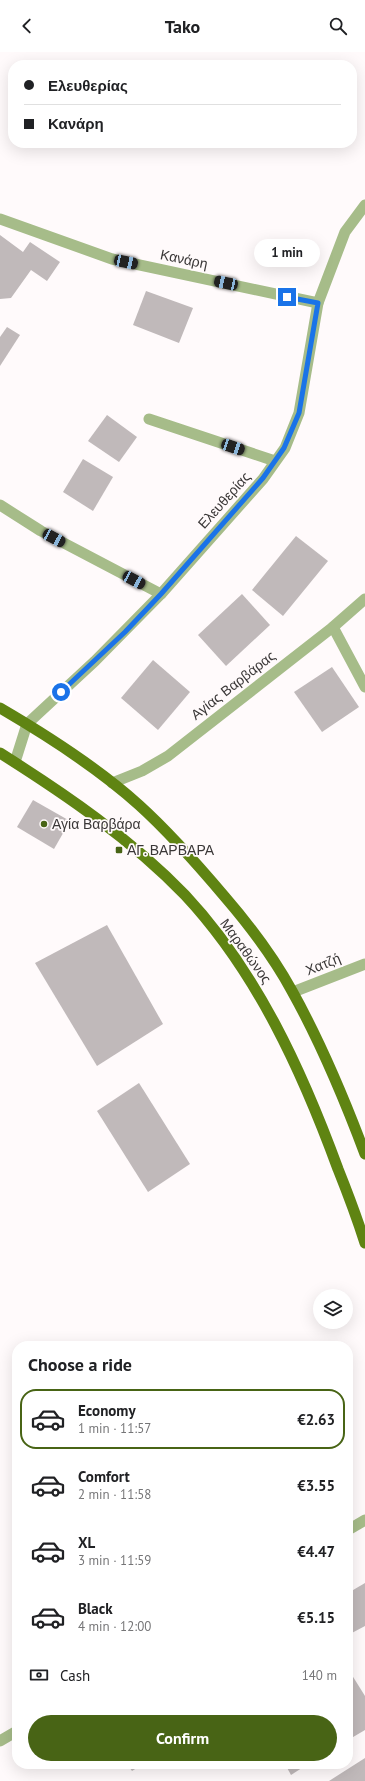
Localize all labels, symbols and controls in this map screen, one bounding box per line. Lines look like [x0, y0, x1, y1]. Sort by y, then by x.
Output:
icon: back [16, 15, 38, 37]
text: Tako [165, 15, 200, 38]
icon: search [327, 15, 349, 37]
text: Ελευθερίας [48, 76, 128, 95]
text: Κανάρη [48, 114, 104, 133]
callout: 1 min [254, 239, 320, 267]
text: 1 min [271, 244, 303, 261]
street label: Κανάρη [159, 245, 209, 273]
car [113, 254, 139, 270]
car [213, 275, 239, 291]
route end [278, 288, 296, 306]
car [220, 437, 246, 457]
street label: Ελευθερίας [194, 468, 254, 532]
car [41, 527, 67, 549]
car [121, 569, 147, 591]
street label: Αγίας Βαρβάρας [187, 646, 279, 724]
route start [52, 683, 70, 701]
place label: Αγία Βαρβάρα [52, 815, 141, 833]
marker: Αγία Βαρβάρα [39, 819, 49, 829]
place label: ΑΓ. ΒΑΡΒΑΡΑ [127, 841, 215, 859]
marker: ΑΓ. ΒΑΡΒΑΡΑ [114, 845, 124, 855]
street label: Μαραθώνος [216, 915, 276, 987]
street label: Χατζή [303, 949, 343, 979]
map controls [313, 1289, 353, 1329]
button: layers [313, 1289, 353, 1329]
text: Choose a ride [28, 1353, 132, 1376]
icon: car [30, 1401, 66, 1437]
text: Economy [78, 1401, 136, 1420]
text: €2.63 [297, 1410, 335, 1429]
text: 1 min · 11:57 [78, 1420, 151, 1437]
icon: car [30, 1467, 66, 1503]
text: Comfort [78, 1467, 130, 1486]
text: €3.55 [297, 1476, 335, 1495]
text: 2 min · 11:58 [78, 1486, 151, 1503]
icon: car [30, 1533, 66, 1569]
text: XL [78, 1533, 95, 1552]
text: €4.47 [297, 1542, 335, 1561]
text: 3 min · 11:59 [78, 1552, 151, 1569]
icon: car [30, 1599, 66, 1635]
text: Black [78, 1599, 113, 1618]
text: €5.15 [297, 1608, 335, 1627]
text: 4 min · 12:00 [78, 1618, 151, 1635]
icon: cash [28, 1664, 50, 1686]
text: Cash [60, 1666, 90, 1685]
text: 140 m [302, 1667, 337, 1684]
button: Confirm [28, 1715, 337, 1761]

